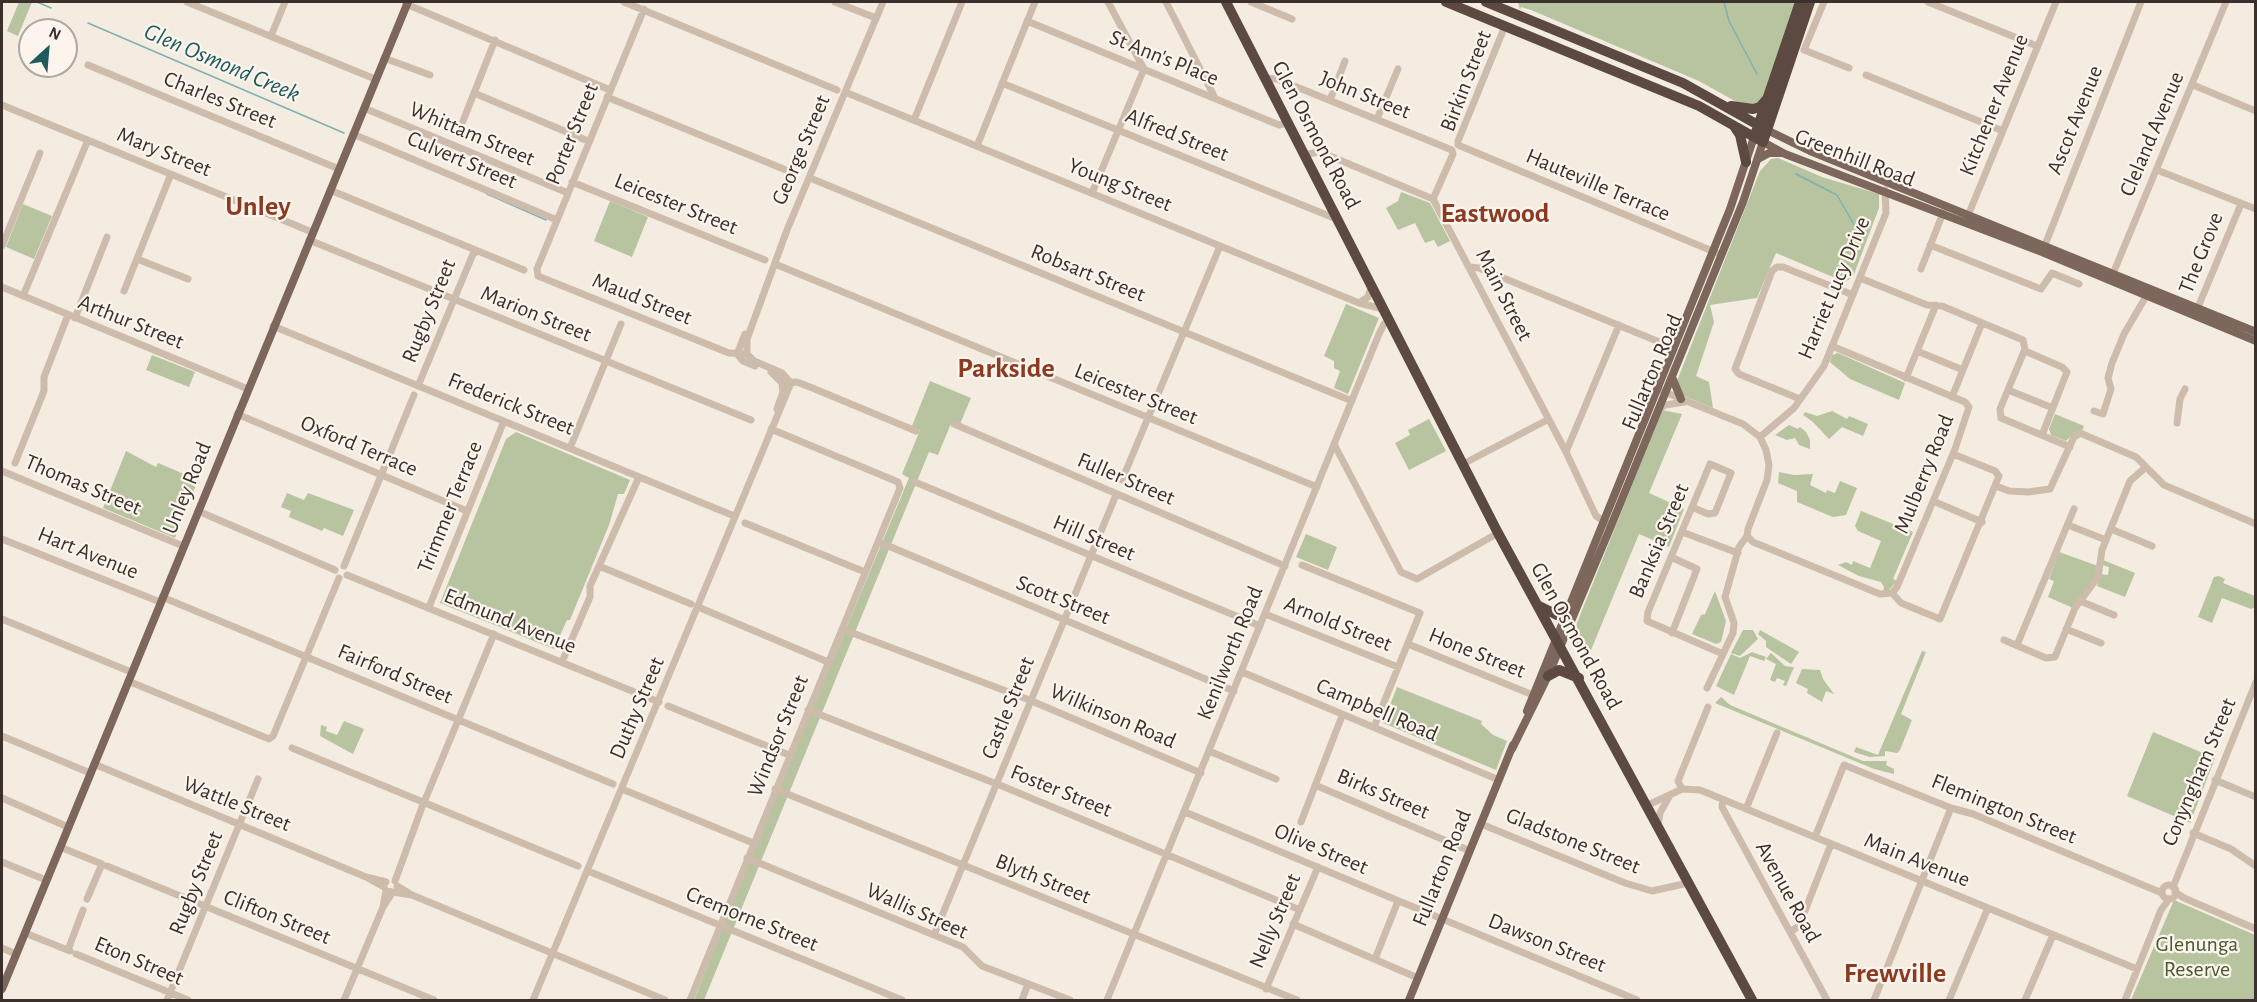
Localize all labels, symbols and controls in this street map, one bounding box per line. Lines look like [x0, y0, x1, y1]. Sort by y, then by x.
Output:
water label: Glen Osmond Creek [140, 17, 304, 109]
north arrow [18, 18, 78, 78]
text: N [47, 24, 64, 43]
street label: St Ann's Place [1105, 24, 1223, 92]
street label: Birkin Street [1435, 27, 1497, 135]
street label: Kitchener Avenue [1954, 30, 2034, 180]
street label: Glen Osmond Road [1266, 56, 1366, 214]
street label: Ascot Avenue [2041, 62, 2109, 178]
street label: Charles Street [160, 65, 280, 135]
street label: John Street [1316, 65, 1414, 125]
street label: Cleland Avenue [2114, 68, 2190, 200]
street label: Porter Street [540, 79, 604, 189]
street label: George Street [766, 91, 836, 209]
street label: Whittam Street [406, 96, 538, 172]
street label: Alfred Street [1122, 102, 1232, 168]
street label: Mary Street [113, 121, 215, 183]
street label: Greenhill Road [1791, 123, 1919, 193]
street label: Culvert Street [403, 125, 521, 195]
street label: Hauteville Terrace [1522, 143, 1674, 227]
street label: Young Street [1064, 152, 1176, 218]
street label: Leicester Street [611, 167, 741, 241]
district label: Unley [225, 190, 291, 224]
district label: Eastwood [1440, 197, 1550, 231]
street label: The Grove [2173, 209, 2229, 297]
street label: Harriet Lucy Drive [1792, 213, 1876, 363]
street label: Robsart Street [1027, 238, 1149, 308]
street label: Main Street [1470, 245, 1538, 345]
street label: Rugby Street [396, 255, 462, 367]
street label: Maud Street [588, 267, 696, 331]
street label: Marion Street [477, 280, 595, 348]
street label: Arthur Street [74, 289, 188, 355]
street label: Fullarton Road [1616, 310, 1688, 434]
district label: Parkside [957, 352, 1055, 386]
street label: Leicester Street [1071, 357, 1201, 431]
street label: Frederick Street [444, 367, 578, 441]
street label: Oxford Terrace [296, 409, 422, 483]
street label: Mulberry Road [1888, 411, 1960, 537]
street label: Trimmer Terrace [412, 437, 488, 577]
street label: Unley Road [157, 438, 217, 538]
street label: Fuller Street [1073, 447, 1179, 511]
street label: Thomas Street [21, 449, 145, 521]
street label: Banksia Street [1623, 480, 1695, 602]
street label: Hill Street [1049, 509, 1139, 567]
street label: Hart Avenue [34, 521, 142, 585]
street label: Glen Osmond Road [1525, 558, 1627, 714]
street label: Scott Street [1012, 569, 1114, 631]
street label: Edmund Avenue [440, 582, 580, 660]
street label: Kenilworth Road [1191, 582, 1269, 724]
street label: Arnold Street [1280, 590, 1396, 658]
street label: Hone Street [1425, 622, 1529, 684]
street label: Fairford Street [334, 638, 456, 710]
street label: Duthy Street [604, 653, 670, 763]
street label: Castle Street [976, 653, 1040, 763]
street label: Windsor Street [742, 671, 814, 801]
street label: Campbell Road [1312, 672, 1442, 748]
street label: Wilkinson Road [1046, 678, 1180, 754]
street label: Conyngham Street [2156, 694, 2242, 850]
street label: Foster Street [1006, 759, 1116, 823]
street label: Birks Street [1333, 763, 1433, 825]
street label: Flemington Street [1928, 768, 2080, 850]
street label: Wattle Street [179, 770, 295, 838]
street label: Gladstone Street [1502, 802, 1644, 880]
street label: Fullarton Road [1407, 806, 1477, 930]
street label: Olive Street [1270, 817, 1372, 881]
street label: Rugby Street [163, 827, 229, 939]
street label: Main Avenue [1860, 827, 1974, 893]
street label: Avenue Road [1749, 837, 1827, 947]
street label: Blyth Street [991, 848, 1095, 910]
street label: Nelly Street [1243, 870, 1307, 972]
street label: Wallis Street [862, 877, 972, 945]
street label: Cremorne Street [682, 880, 822, 958]
street label: Clifton Street [220, 884, 334, 950]
street label: Dawson Street [1484, 907, 1610, 979]
street label: Eton Street [90, 930, 188, 992]
park label: Glenunga Reserve [2156, 931, 2238, 982]
district label: Frewville [1844, 957, 1946, 991]

